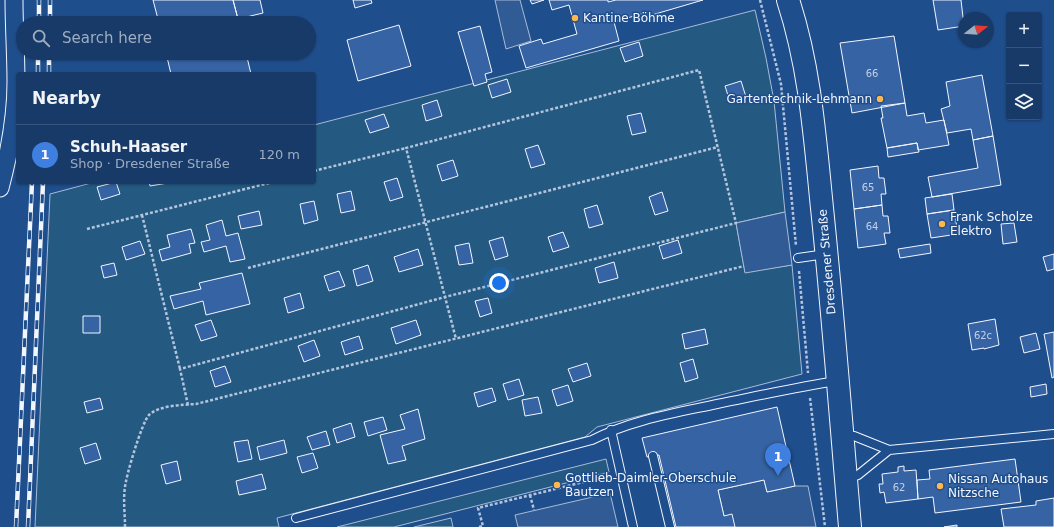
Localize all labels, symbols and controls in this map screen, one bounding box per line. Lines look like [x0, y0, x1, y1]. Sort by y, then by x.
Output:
place label: Kantine Böhme [583, 11, 675, 25]
north arrow [958, 12, 994, 48]
map controls [1006, 12, 1042, 120]
button: + [1006, 12, 1042, 48]
marker: Kantine Böhme [570, 13, 580, 23]
search box [16, 16, 316, 60]
icon: search [30, 27, 52, 49]
text: Search here [62, 29, 152, 47]
button: − [1006, 48, 1042, 84]
house number: 66 [866, 68, 878, 79]
button: layers [1006, 84, 1042, 120]
text: Nearby [32, 88, 101, 108]
place label: Gartentechnik-Lehmann [726, 92, 872, 106]
marker: Gartentechnik-Lehmann [875, 94, 885, 104]
text: Schuh-Haaser [70, 138, 187, 156]
text: 1 [40, 147, 50, 162]
text: 120 m [258, 147, 300, 162]
text: Shop · Dresdener Straße [70, 156, 230, 171]
house number: 65 [862, 182, 874, 193]
street label: Dresdener Straße [815, 209, 839, 315]
place label: Frank Scholze Elektro [950, 210, 1033, 238]
marker: Frank Scholze Elektro [937, 219, 947, 229]
house number: 64 [866, 221, 878, 232]
your location [489, 273, 509, 293]
house number: 62c [974, 330, 992, 341]
pin: 1 [765, 443, 791, 476]
place label: Gottlieb-Daimler-Oberschule Bautzen [565, 471, 736, 499]
place label: Nissan Autohaus Nitzsche [948, 472, 1048, 500]
marker: Gottlieb-Daimler-Oberschule Bautzen [552, 480, 562, 490]
marker: Nissan Autohaus Nitzsche [935, 481, 945, 491]
house number: 62 [893, 482, 905, 493]

